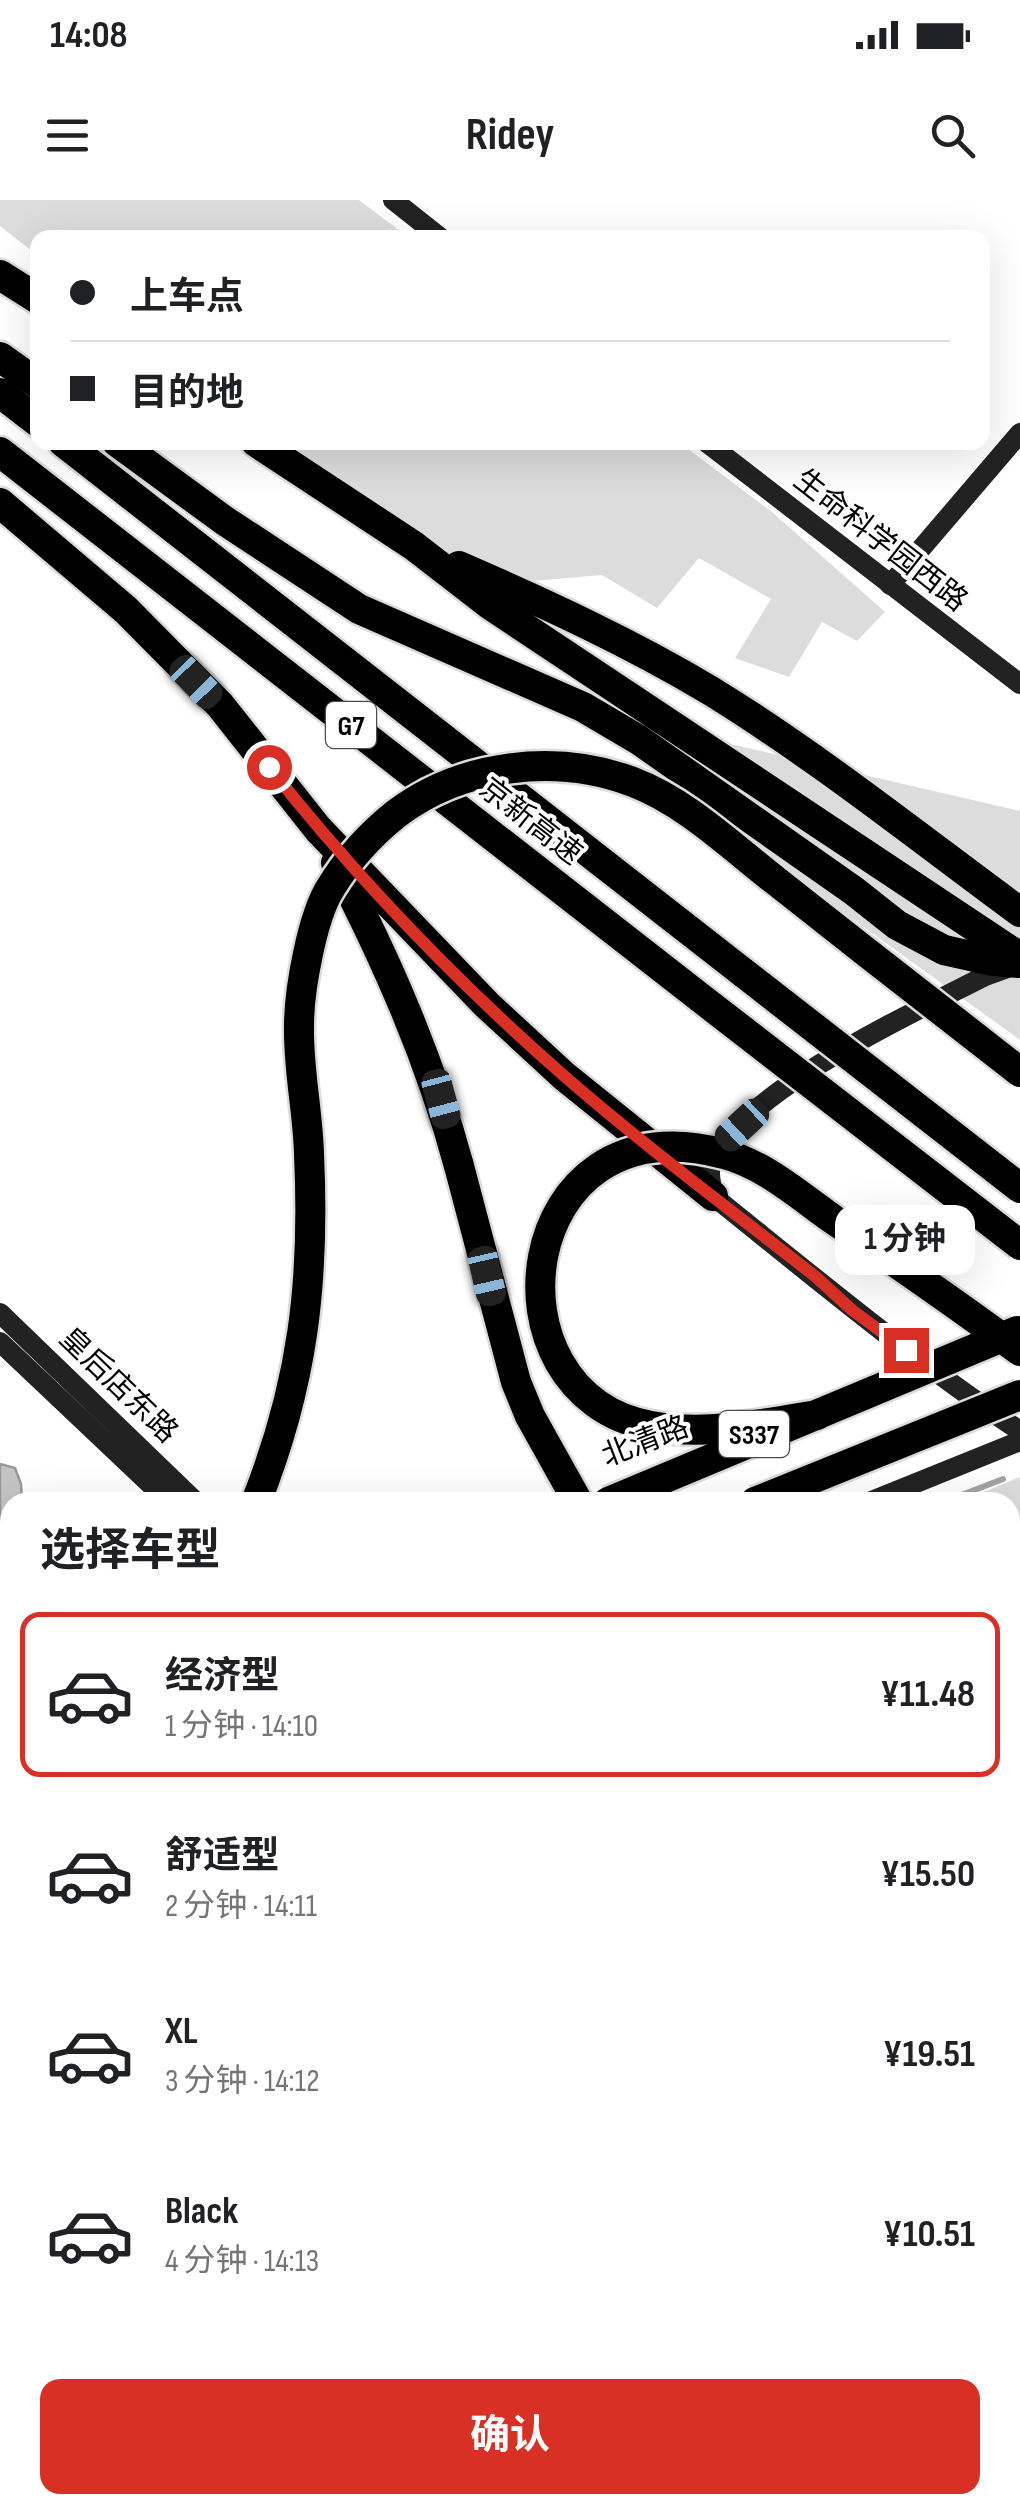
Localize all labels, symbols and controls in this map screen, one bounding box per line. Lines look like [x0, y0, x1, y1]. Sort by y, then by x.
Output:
text: 14:08 [50, 13, 127, 58]
icon: menu [40, 108, 95, 163]
text: Ridey [466, 108, 554, 163]
icon: search [925, 108, 980, 163]
text: 上车点 [130, 275, 244, 320]
text: 目的地 [130, 371, 244, 416]
street label: 生命科学园西路 [787, 462, 974, 620]
car [164, 650, 228, 714]
road number: G7 [326, 702, 376, 748]
route start [247, 745, 292, 790]
street label: 京新高速 [472, 771, 589, 873]
car [419, 1066, 463, 1132]
car [710, 1094, 774, 1156]
callout: 1 分钟 [836, 1205, 976, 1275]
text: 1 分钟 [864, 1220, 946, 1259]
car [466, 1243, 508, 1309]
street label: 皇后店东路 [52, 1321, 185, 1451]
route end [884, 1328, 929, 1373]
street label: 北清路 [597, 1409, 694, 1475]
road number: S337 [719, 1411, 789, 1457]
text: 选择车型 [40, 1524, 220, 1579]
icon: car [45, 1650, 135, 1740]
text: 经济型 [165, 1654, 279, 1699]
text: ¥11.48 [880, 1672, 975, 1717]
text: 1 分钟 · 14:10 [165, 1707, 318, 1746]
icon: car [45, 1830, 135, 1920]
text: 舒适型 [165, 1834, 279, 1879]
text: ¥15.50 [880, 1852, 975, 1897]
text: 2 分钟 · 14:11 [165, 1887, 317, 1926]
text: XL [165, 2009, 198, 2054]
icon: car [45, 2010, 135, 2100]
text: ¥19.51 [883, 2032, 975, 2077]
text: 3 分钟 · 14:12 [165, 2062, 319, 2101]
text: Black [165, 2189, 238, 2234]
icon: car [45, 2190, 135, 2280]
text: ¥10.51 [883, 2212, 975, 2257]
text: 4 分钟 · 14:13 [165, 2242, 319, 2281]
button: 确认 [40, 2379, 980, 2494]

